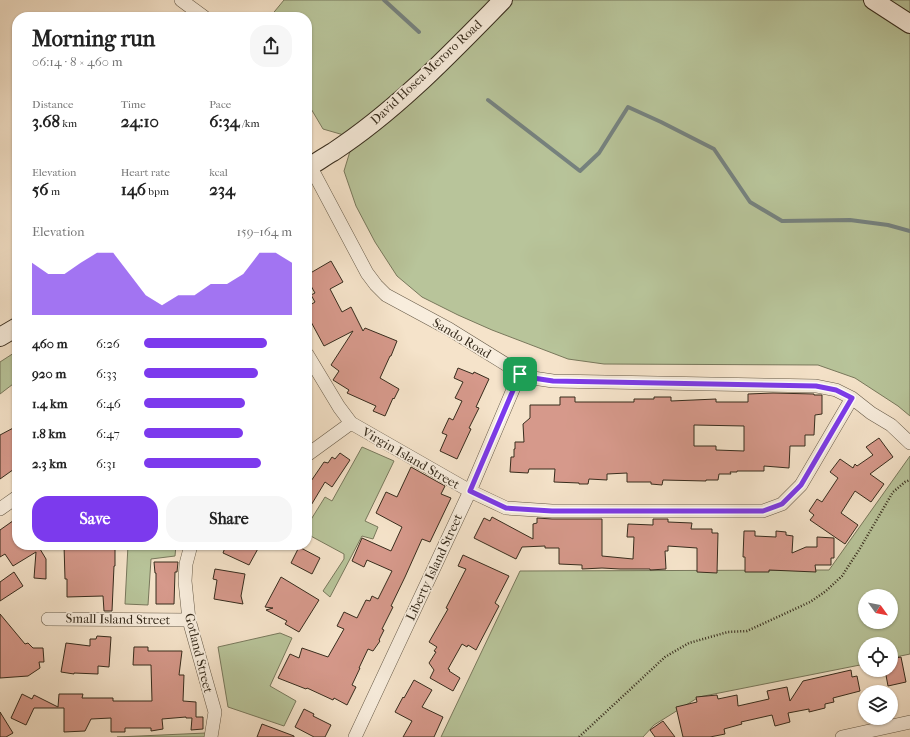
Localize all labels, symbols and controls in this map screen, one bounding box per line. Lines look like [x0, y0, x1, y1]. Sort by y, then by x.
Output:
street label: David Hosea Meroro Road [367, 16, 485, 127]
button: share [250, 25, 292, 67]
text: Morning run [32, 26, 155, 52]
text: 06:14 · 8 × 460 m [32, 54, 123, 69]
text: Distance [32, 98, 73, 111]
text: Time [121, 98, 146, 111]
text: Pace [209, 98, 231, 111]
text: 3.68 [32, 111, 60, 131]
text: 24:10 [121, 111, 159, 131]
text: 6:34 [209, 111, 240, 131]
text: km [60, 117, 77, 130]
text: /km [240, 117, 260, 130]
text: Elevation [32, 166, 76, 179]
text: Heart rate [121, 166, 170, 179]
text: kcal [209, 166, 228, 179]
text: 56 [32, 179, 49, 199]
text: 146 [121, 179, 146, 199]
text: 234 [209, 179, 235, 199]
text: m [49, 185, 60, 198]
text: bpm [146, 185, 169, 198]
text: Elevation [32, 224, 85, 239]
text: 159–164 m [236, 224, 292, 239]
street label: Sando Road [430, 315, 495, 362]
text: 460 m [32, 336, 67, 351]
text: 6:26 [96, 336, 120, 351]
pin [503, 357, 537, 391]
icon: arrive [509, 363, 531, 385]
text: 920 m [32, 366, 66, 381]
text: 6:33 [96, 366, 117, 381]
text: 1.4 km [32, 396, 67, 411]
text: 6:46 [96, 396, 121, 411]
street label: Virgin Island Street [359, 423, 463, 492]
text: 1.8 km [32, 426, 66, 441]
text: 6:47 [96, 426, 120, 441]
text: 2.3 km [32, 456, 67, 471]
text: 6:31 [96, 456, 116, 471]
button: Save [32, 496, 158, 542]
button: Share [166, 496, 292, 542]
street label: Liberty Island Street [403, 511, 465, 623]
north arrow [858, 589, 898, 629]
map controls [858, 589, 898, 725]
street label: Small Island Street [66, 611, 171, 627]
street label: Gotland Street [182, 612, 216, 695]
button: locate [858, 637, 898, 677]
button: layers [858, 685, 898, 725]

